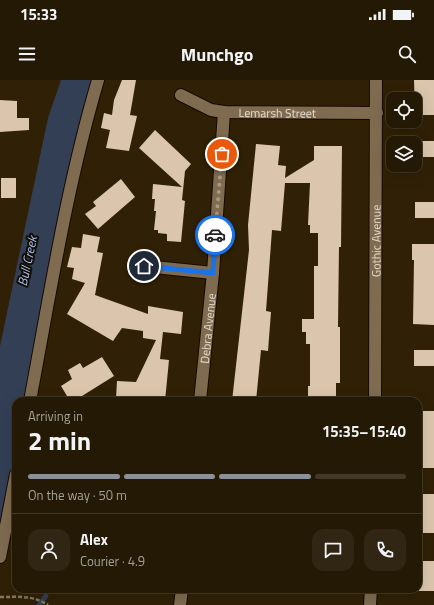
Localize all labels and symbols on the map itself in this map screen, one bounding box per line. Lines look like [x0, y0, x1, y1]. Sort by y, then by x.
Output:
street label: Lemarsh Street [238, 103, 317, 122]
pin [205, 137, 239, 171]
street label: Gothic Avenue [366, 205, 385, 277]
courier [195, 215, 235, 255]
water label: Bull Creek [12, 232, 43, 288]
pin [127, 249, 161, 283]
street label: Debra Avenue [194, 292, 220, 364]

